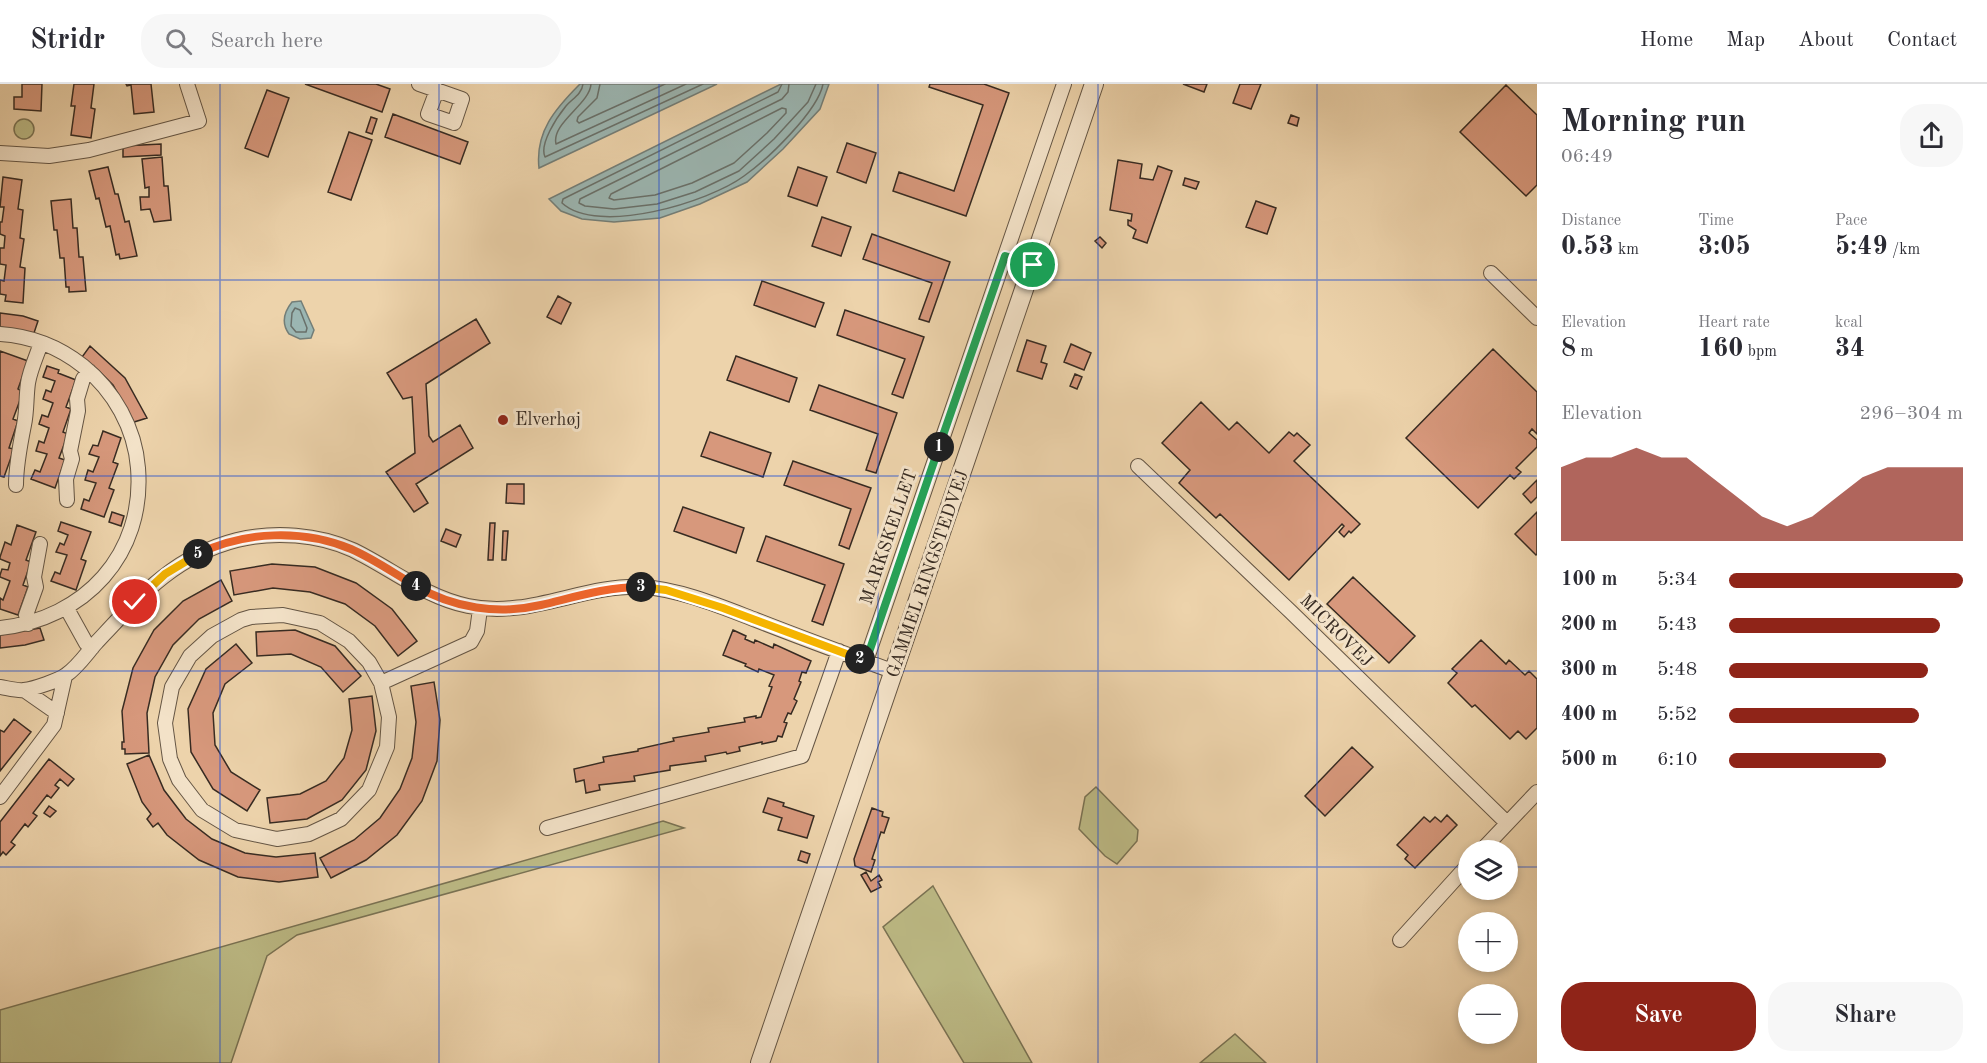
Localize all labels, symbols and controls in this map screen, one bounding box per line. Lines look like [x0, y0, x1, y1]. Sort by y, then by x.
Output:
search box [141, 14, 561, 68]
icon: search [162, 25, 195, 58]
text: Stridr [30, 27, 105, 55]
text: Search here [210, 30, 323, 52]
text: Home [1640, 30, 1693, 51]
text: Map [1726, 30, 1765, 51]
text: About [1798, 30, 1854, 51]
text: Contact [1887, 30, 1957, 51]
button: share [1900, 104, 1963, 167]
text: Morning run [1561, 106, 1746, 139]
text: 06:49 [1561, 147, 1613, 167]
text: Distance [1561, 213, 1621, 229]
text: Time [1698, 213, 1734, 229]
text: Pace [1835, 213, 1867, 229]
text: 0.53 [1561, 234, 1614, 260]
text: 3:05 [1698, 234, 1751, 260]
text: 5:49 [1835, 234, 1888, 260]
pin [1007, 239, 1058, 290]
text: km [1614, 242, 1639, 258]
text: /km [1888, 242, 1920, 258]
icon: arrive [1016, 248, 1049, 281]
text: Elevation [1561, 315, 1626, 331]
text: Heart rate [1698, 315, 1770, 331]
text: kcal [1835, 315, 1863, 331]
text: 8 [1561, 336, 1576, 362]
text: 160 [1698, 336, 1743, 362]
text: 34 [1835, 336, 1865, 362]
text: m [1576, 344, 1593, 360]
text: bpm [1743, 344, 1777, 360]
text: Elevation [1561, 404, 1642, 424]
text: 296–304 m [1860, 404, 1963, 424]
place label: Elverhøj [515, 411, 581, 429]
marker: Elverhøj [496, 413, 510, 427]
pin: 1 [924, 432, 954, 462]
text: 1 [934, 439, 944, 455]
street label: MARKSKELLET [857, 467, 921, 607]
street label: GAMMEL RINGSTEDVEJ [884, 468, 972, 680]
pin: 5 [183, 539, 213, 569]
text: 5 [193, 546, 203, 562]
text: 100 m [1561, 570, 1617, 590]
text: 5:34 [1657, 570, 1697, 590]
pin: 4 [401, 571, 431, 601]
pin: 3 [626, 572, 656, 602]
pin [109, 576, 160, 627]
text: 4 [411, 578, 421, 594]
text: 3 [636, 579, 646, 595]
icon: check [118, 585, 151, 618]
street label: MICROVEJ [1296, 591, 1376, 671]
text: 200 m [1561, 615, 1617, 635]
text: 5:43 [1657, 615, 1697, 635]
pin: 2 [845, 644, 875, 674]
text: 2 [855, 651, 865, 667]
text: 300 m [1561, 660, 1617, 680]
text: 5:48 [1657, 660, 1697, 680]
text: 400 m [1561, 705, 1617, 725]
text: 5:52 [1657, 705, 1697, 725]
text: 500 m [1561, 750, 1617, 770]
text: 6:10 [1657, 750, 1697, 770]
map controls [1458, 840, 1518, 1044]
button: layers [1458, 840, 1518, 900]
button: + [1458, 912, 1518, 972]
button: Save [1561, 982, 1756, 1051]
button: Share [1768, 982, 1963, 1051]
button: − [1458, 984, 1518, 1044]

